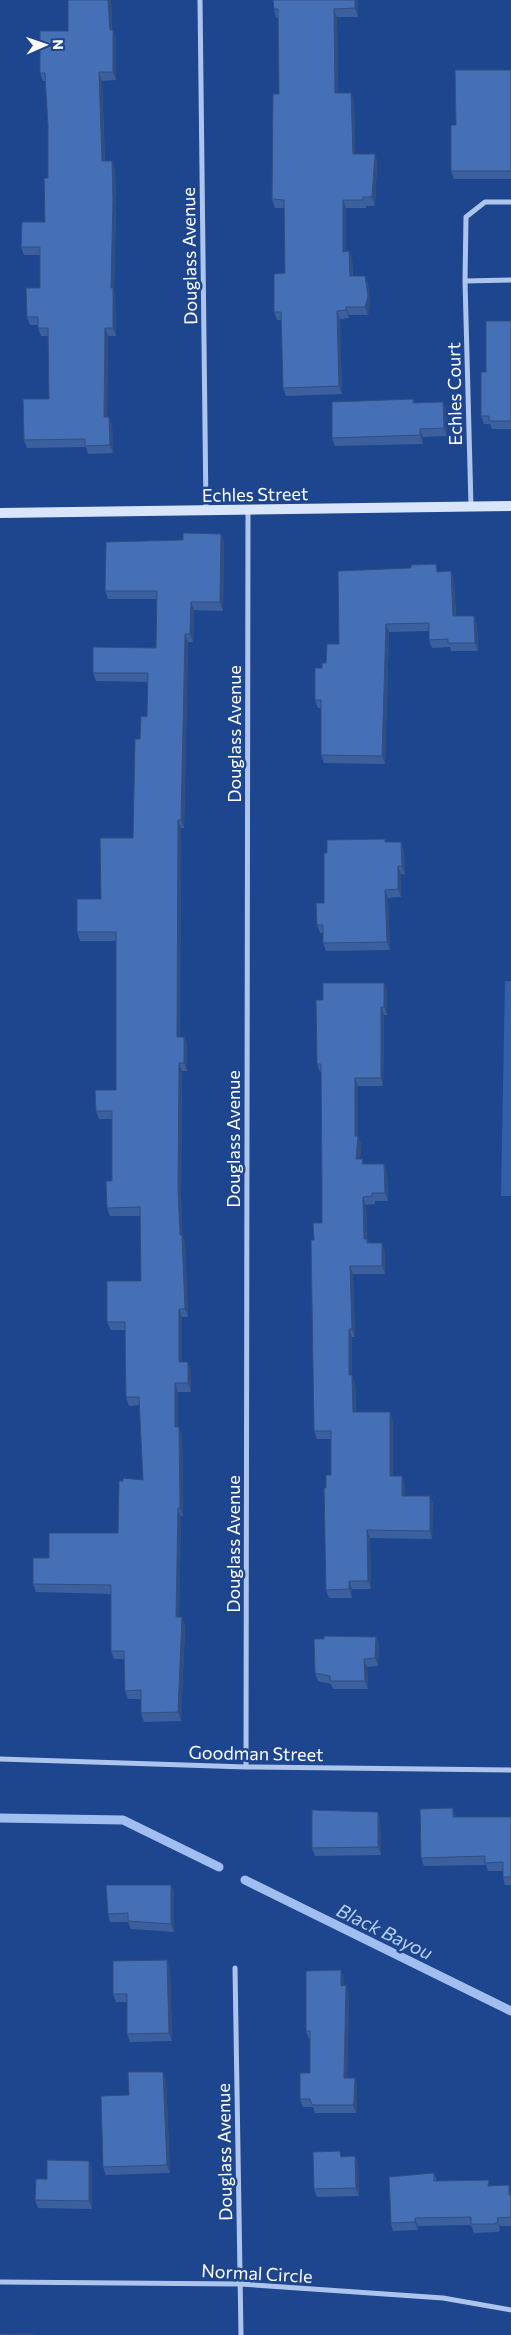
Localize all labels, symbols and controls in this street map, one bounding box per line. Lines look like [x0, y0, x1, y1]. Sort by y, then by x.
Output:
north arrow [20, 20, 70, 70]
text: N [50, 39, 67, 50]
street label: Douglass Avenue [177, 187, 201, 325]
street label: Echles Court [442, 342, 466, 446]
street label: Echles Street [202, 482, 308, 506]
street label: Douglass Avenue [223, 665, 245, 803]
street label: Douglass Avenue [222, 1070, 244, 1208]
street label: Douglass Avenue [222, 1475, 244, 1613]
street label: Goodman Street [188, 1741, 324, 1765]
water label: Black Bayou [333, 1898, 437, 1964]
street label: Douglass Avenue [212, 2083, 236, 2221]
street label: Normal Circle [201, 2259, 313, 2287]

